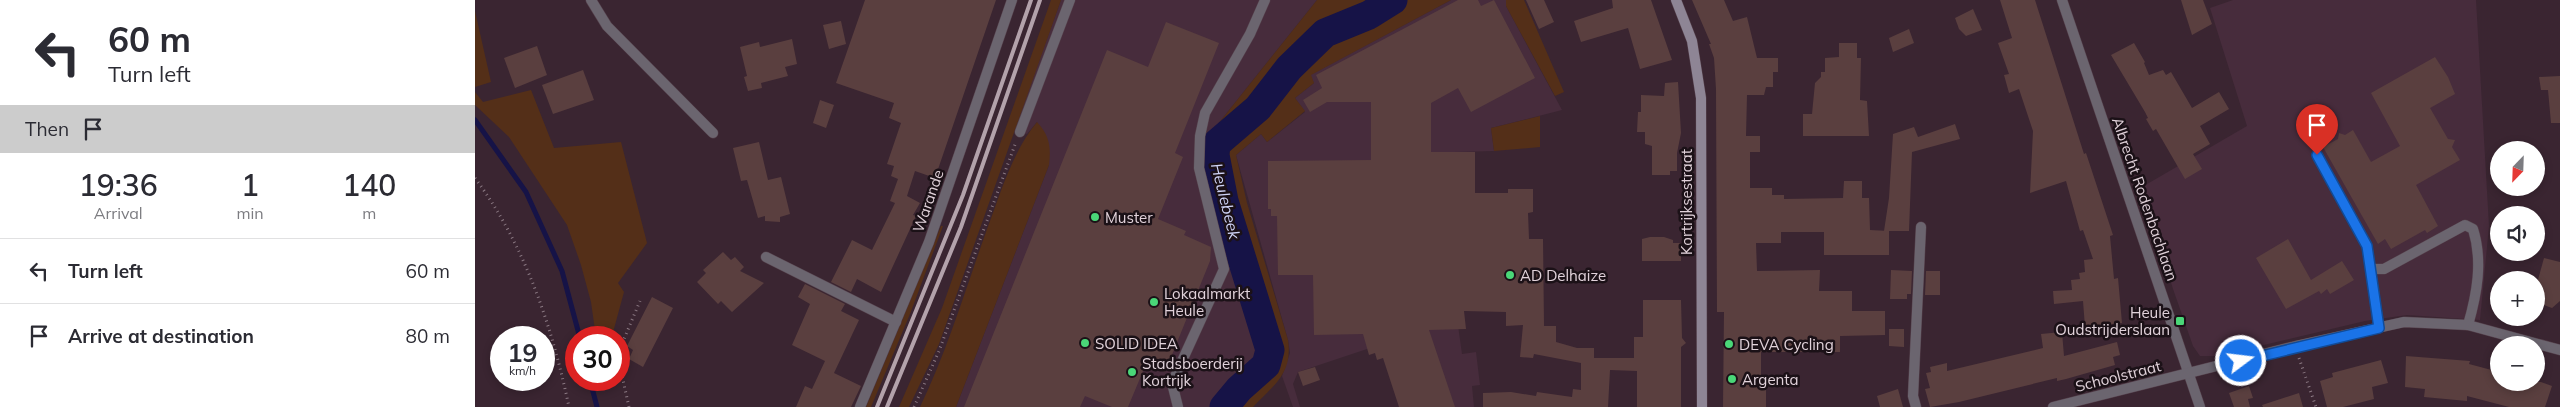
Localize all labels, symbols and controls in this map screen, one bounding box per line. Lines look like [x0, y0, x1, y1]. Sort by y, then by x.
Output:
text: 60 m [108, 17, 191, 61]
icon: left [25, 20, 90, 85]
text: Turn left [108, 60, 191, 88]
pin [2296, 104, 2338, 155]
icon: arrive [2303, 111, 2331, 139]
icon: arrive [79, 115, 107, 143]
street label: Albrecht Rodenbachlaan [2108, 115, 2182, 283]
text: Then [25, 117, 69, 141]
north arrow [2490, 141, 2545, 196]
map controls [2490, 141, 2545, 391]
street label: Kortrijksestraat [1677, 149, 1696, 255]
water label: Heulebeek [1207, 161, 1245, 242]
text: 19:36 [79, 166, 158, 204]
text: 1 [241, 166, 259, 204]
text: 140 [342, 166, 396, 204]
street label: Warande [908, 167, 948, 235]
text: Arrival [94, 203, 143, 223]
text: min [236, 203, 264, 223]
text: m [362, 203, 376, 223]
button: sound [2490, 206, 2545, 261]
place label: Muster [1105, 208, 1153, 227]
marker: Muster [1089, 211, 1101, 223]
icon: left [25, 257, 53, 285]
text: Turn left [68, 259, 143, 283]
text: 60 m [406, 259, 450, 283]
place label: AD Delhaize [1520, 266, 1606, 285]
marker: AD Delhaize [1504, 269, 1516, 281]
button: + [2490, 271, 2545, 326]
place label: Lokaalmarkt Heule [1164, 284, 1250, 320]
marker: Lokaalmarkt Heule [1148, 296, 1160, 308]
place label: Heule Oudstrijderslaan [2055, 303, 2170, 339]
marker: Heule Oudstrijderslaan [2174, 315, 2186, 327]
icon: arrive [25, 322, 53, 350]
text: Arrive at destination [68, 324, 254, 348]
text: 80 m [406, 324, 450, 348]
speed limit sign: 30 [565, 326, 630, 391]
place label: SOLID IDEA [1095, 334, 1178, 353]
position arrow [2214, 334, 2266, 386]
place label: DEVA Cycling [1739, 335, 1834, 354]
button: − [2490, 336, 2545, 391]
text: 19 [507, 337, 538, 368]
marker: SOLID IDEA [1079, 337, 1091, 349]
marker: DEVA Cycling [1723, 338, 1735, 350]
place label: Stadsboerderij Kortrijk [1142, 354, 1243, 390]
street label: Schoolstraat [2073, 356, 2163, 396]
text: km/h [509, 363, 536, 378]
marker: Stadsboerderij Kortrijk [1126, 366, 1138, 378]
place label: Argenta [1742, 370, 1799, 389]
marker: Argenta [1726, 373, 1738, 385]

